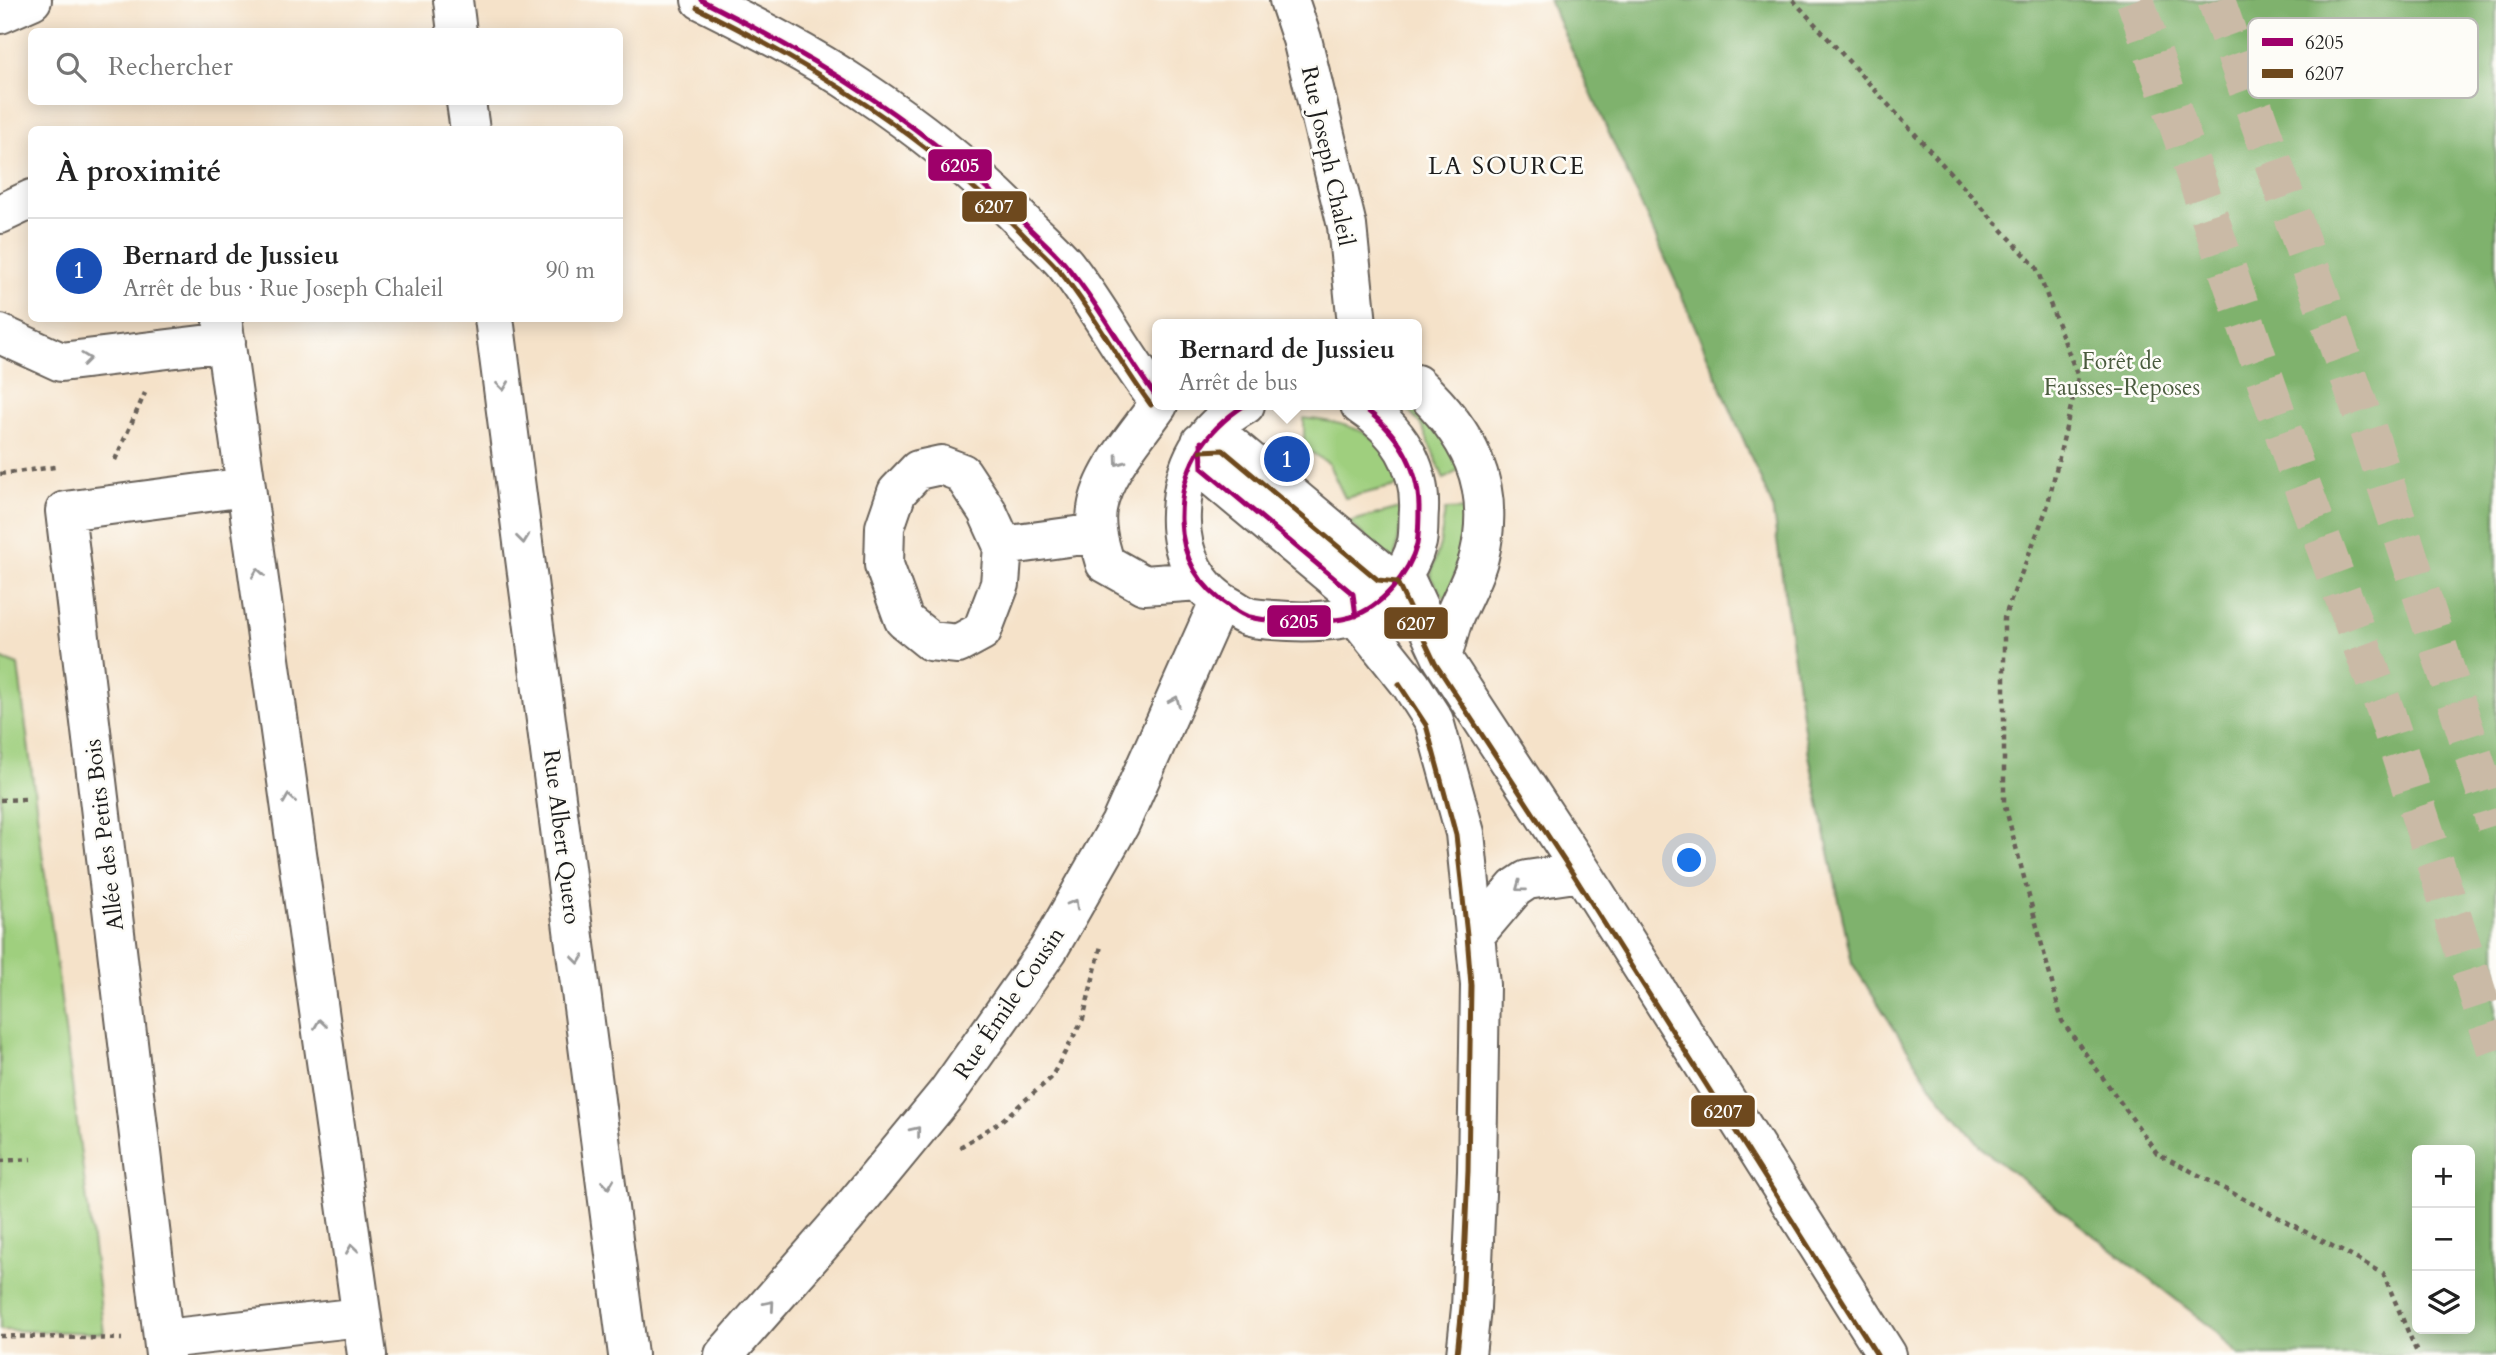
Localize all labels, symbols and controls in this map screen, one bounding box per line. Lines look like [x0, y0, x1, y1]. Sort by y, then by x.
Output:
legend [2248, 18, 2478, 98]
search box [28, 28, 623, 105]
text: 6205 [2305, 30, 2344, 56]
icon: search [52, 48, 90, 86]
text: Rechercher [108, 49, 233, 84]
text: 6207 [2305, 61, 2344, 87]
street label: Rue Joseph Chaleil [1294, 63, 1362, 249]
line badge: 6205 [927, 148, 993, 182]
district label: LA SOURCE [1428, 150, 1586, 183]
text: À proximité [56, 151, 221, 192]
text: 6205 [941, 153, 979, 179]
line badge: 6207 [961, 190, 1028, 223]
text: 6207 [975, 194, 1014, 220]
text: Bernard de Jussieu [123, 238, 339, 273]
text: 1 [73, 255, 85, 286]
text: 90 m [546, 255, 595, 286]
text: Arrêt de bus · Rue Joseph Chaleil [123, 273, 443, 304]
popup [1152, 319, 1422, 410]
text: Bernard de Jussieu [1179, 332, 1395, 367]
park label: Forêt de Fausses-Reposes [2044, 346, 2200, 403]
one-way arrow [81, 351, 92, 366]
text: Arrêt de bus [1179, 367, 1297, 398]
one-way arrow [496, 380, 511, 392]
pin: 1 [1264, 433, 1310, 485]
one-way arrow [1115, 453, 1127, 466]
one-way arrow [516, 533, 531, 544]
one-way arrow [251, 568, 266, 579]
line badge: 6205 [1266, 604, 1332, 638]
line badge: 6207 [1383, 606, 1449, 640]
text: 6205 [1280, 609, 1318, 635]
text: 6207 [1397, 611, 1436, 637]
one-way arrow [1167, 695, 1181, 708]
street label: Allée des Petits Bois [77, 737, 131, 933]
street label: Rue Albert Quero [536, 748, 588, 926]
one-way arrow [282, 793, 297, 805]
your location [1672, 843, 1706, 877]
one-way arrow [1515, 879, 1527, 891]
one-way arrow [1066, 899, 1079, 911]
street label: Rue Émile Cousin [946, 921, 1072, 1085]
one-way arrow [571, 953, 586, 964]
one-way arrow [313, 1018, 328, 1030]
line badge: 6207 [1690, 1094, 1756, 1128]
text: 6207 [1704, 1099, 1743, 1125]
one-way arrow [908, 1126, 921, 1138]
map controls [2412, 1145, 2475, 1334]
button: + [2412, 1145, 2475, 1208]
one-way arrow [600, 1178, 615, 1190]
button: − [2412, 1208, 2475, 1271]
one-way arrow [344, 1244, 359, 1255]
button: layers [2412, 1271, 2475, 1334]
one-way arrow [762, 1300, 774, 1313]

